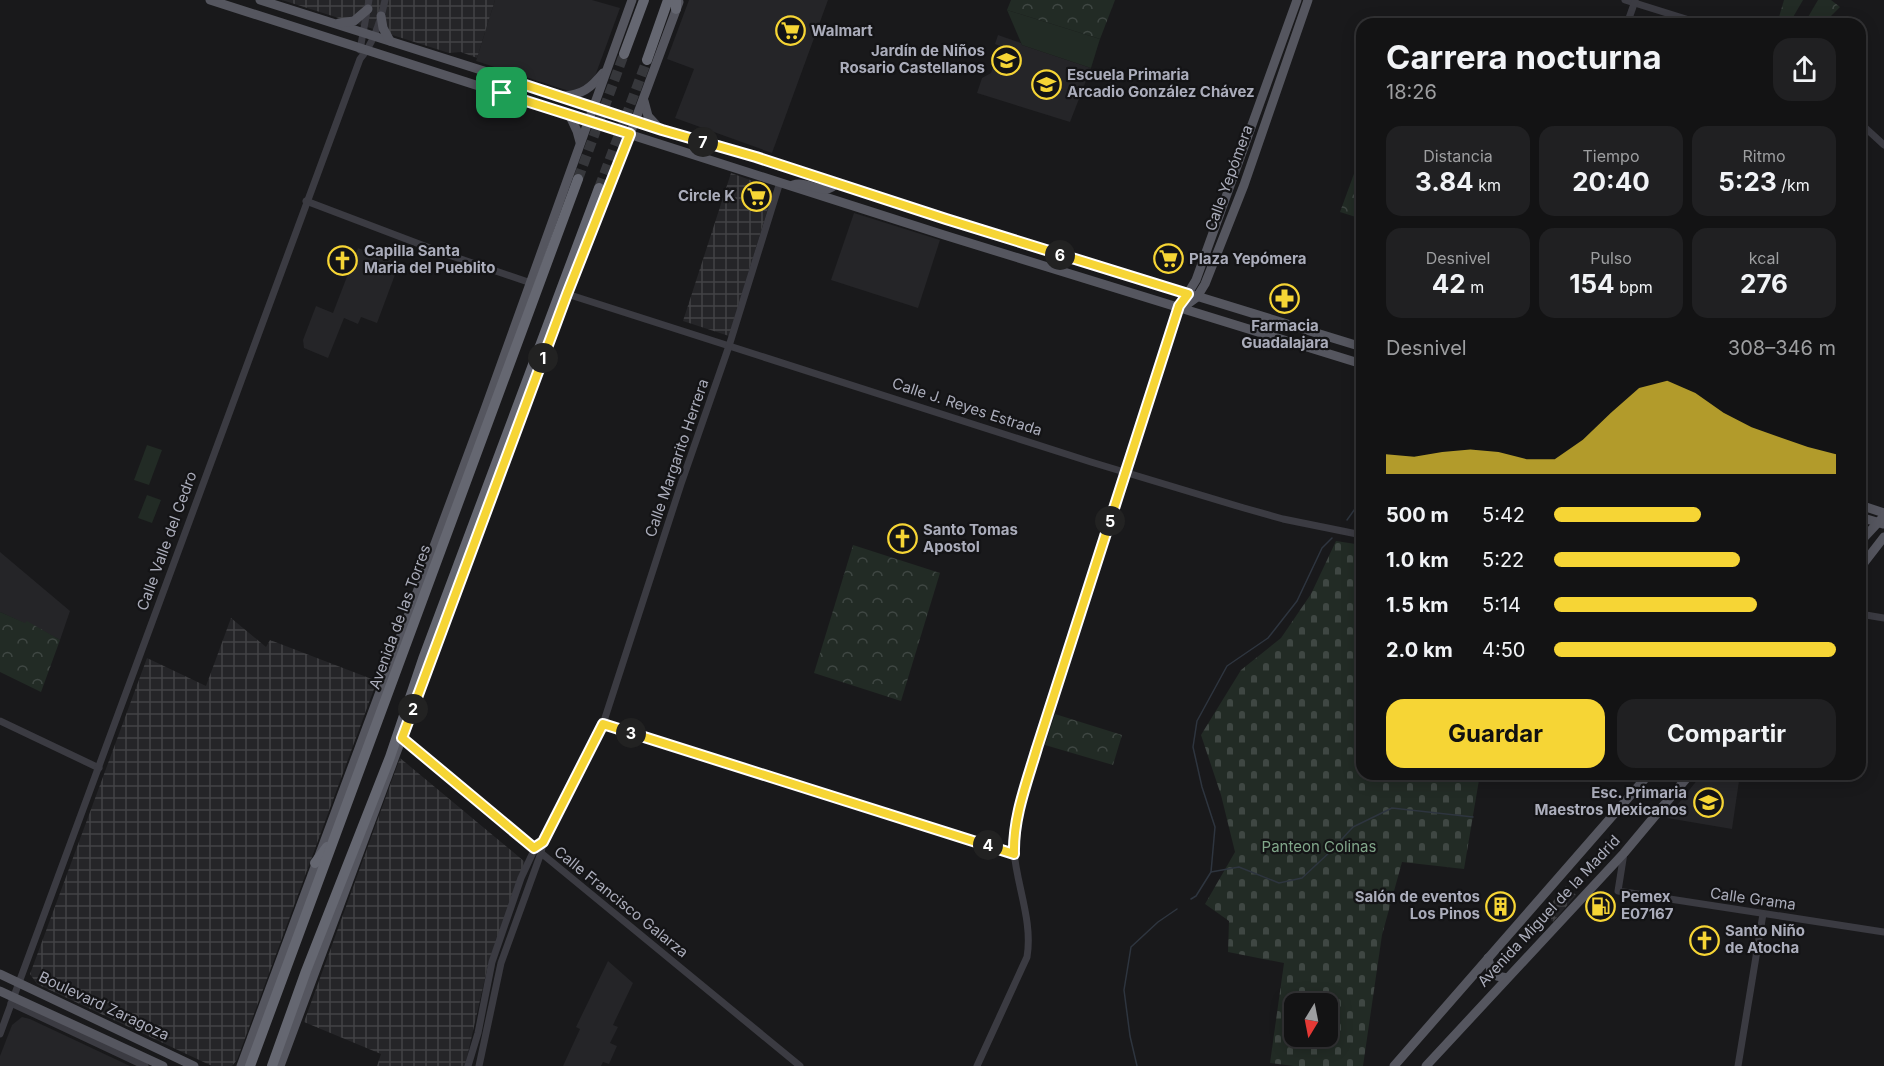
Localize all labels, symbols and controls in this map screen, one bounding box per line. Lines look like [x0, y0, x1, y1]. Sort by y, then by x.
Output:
supermarket icon: Walmart [774, 15, 806, 47]
place label: Walmart [811, 21, 873, 40]
text: Carrera nocturna [1386, 37, 1662, 77]
button: share [1773, 38, 1836, 101]
place label: Jardín de Niños Rosario Castellanos [840, 41, 985, 77]
school or university icon: Jardín de Niños Rosario Castellanos [990, 44, 1022, 76]
place label: Escuela Primaria Arcadio González Chávez [1067, 65, 1255, 101]
pin [476, 67, 527, 118]
school or university icon: Escuela Primaria Arcadio González Chávez [1030, 68, 1062, 100]
icon: arrive [485, 76, 518, 109]
text: 18:26 [1386, 80, 1437, 104]
street label: Calle Yepómera [1201, 122, 1257, 233]
pin: 7 [688, 127, 718, 157]
text: 7 [698, 132, 708, 152]
text: Distancia [1423, 146, 1493, 166]
text: Tiempo [1583, 146, 1639, 166]
text: Ritmo [1742, 146, 1786, 166]
text: 3.84 [1415, 166, 1474, 197]
text: 20:40 [1572, 166, 1650, 197]
text: 5:23 [1718, 166, 1777, 197]
text: km [1474, 175, 1501, 195]
text: /km [1777, 175, 1810, 195]
supermarket icon: Circle K [740, 180, 772, 212]
place label: Circle K [678, 186, 735, 205]
pin: 6 [1045, 240, 1075, 270]
place label: Capilla Santa Maria del Pueblito [364, 241, 495, 277]
supermarket icon: Plaza Yepómera [1152, 243, 1184, 275]
church icon: Capilla Santa Maria del Pueblito [327, 244, 359, 276]
text: 6 [1055, 245, 1065, 265]
text: Desnivel [1426, 248, 1490, 268]
text: Pulso [1590, 248, 1632, 268]
text: kcal [1749, 248, 1779, 268]
place label: Plaza Yepómera [1189, 249, 1307, 268]
text: 42 [1432, 268, 1466, 299]
text: 154 [1569, 268, 1615, 299]
text: 276 [1740, 268, 1788, 299]
text: m [1466, 277, 1484, 297]
text: bpm [1615, 277, 1653, 297]
pharmacy icon: Farmacia Guadalajara [1269, 283, 1301, 315]
place label: Farmacia Guadalajara [1241, 316, 1329, 352]
text: Desnivel [1386, 336, 1467, 360]
text: 308–346 m [1728, 336, 1836, 360]
pin: 1 [528, 343, 558, 373]
text: 1 [540, 348, 546, 368]
street label: Calle J. Reyes Estrada [890, 373, 1045, 440]
street label: Calle Margarito Herrera [641, 376, 713, 539]
street label: Calle Valle del Cedro [132, 469, 201, 613]
text: 500 m [1386, 503, 1449, 527]
text: 5:42 [1482, 503, 1525, 527]
pin: 5 [1095, 506, 1125, 536]
text: 5 [1105, 511, 1115, 531]
place label: Santo Tomas Apostol [923, 520, 1018, 556]
church icon: Santo Tomas Apostol [886, 523, 918, 555]
street label: Avenida de las Torres [365, 542, 435, 692]
text: 1.0 km [1386, 548, 1449, 572]
text: 5:22 [1482, 548, 1524, 572]
text: 1.5 km [1386, 593, 1449, 617]
text: 5:14 [1482, 593, 1521, 617]
text: 2.0 km [1386, 638, 1453, 662]
text: 4:50 [1482, 638, 1525, 662]
pin: 2 [398, 694, 428, 724]
text: 2 [408, 699, 418, 719]
button: Guardar [1386, 699, 1605, 768]
button: Compartir [1617, 699, 1836, 768]
pin: 3 [616, 718, 646, 748]
text: 3 [626, 723, 636, 743]
place label: Esc. Primaria Maestros Mexicanos [1535, 783, 1687, 819]
school or university icon: Esc. Primaria Maestros Mexicanos [1692, 786, 1724, 818]
pin: 4 [973, 830, 1003, 860]
street label: Avenida Miguel de la Madrid [1473, 831, 1624, 991]
text: 4 [983, 835, 993, 855]
park label: Panteon Colinas [1262, 837, 1377, 856]
street label: Calle Francisco Galarza [550, 842, 692, 962]
street label: Calle Grama [1709, 883, 1797, 914]
place label: Salón de eventos Los Pinos [1355, 887, 1480, 923]
place label: Pemex E07167 [1621, 887, 1674, 923]
building icon: Salón de eventos Los Pinos [1485, 890, 1517, 922]
fuel station icon: Pemex E07167 [1584, 890, 1616, 922]
place label: Santo Niño de Atocha [1725, 921, 1805, 957]
church icon: Santo Niño de Atocha [1688, 924, 1720, 956]
street label: Boulevard Zaragoza [36, 967, 173, 1044]
north arrow [1284, 993, 1338, 1047]
map controls [1284, 993, 1338, 1047]

